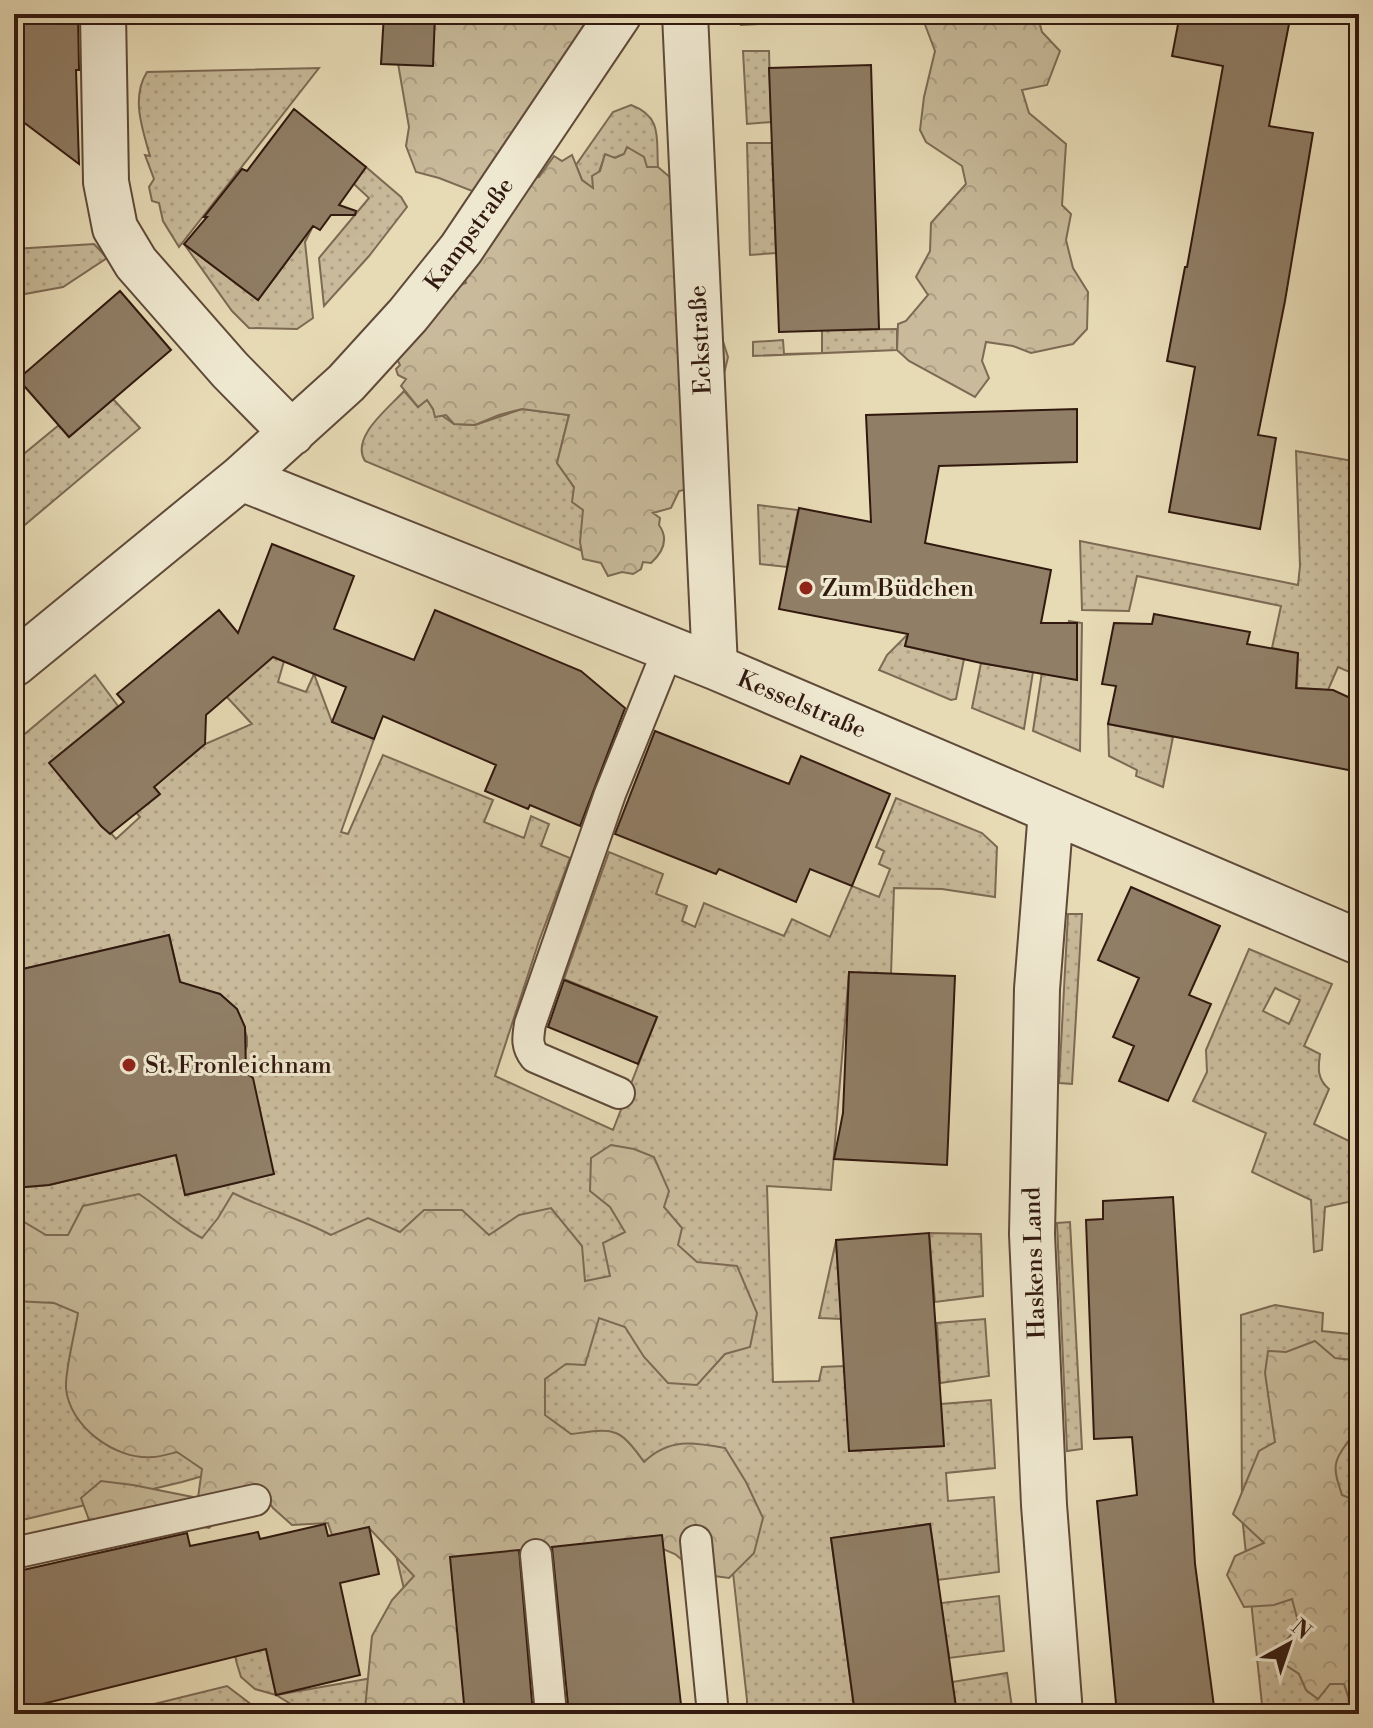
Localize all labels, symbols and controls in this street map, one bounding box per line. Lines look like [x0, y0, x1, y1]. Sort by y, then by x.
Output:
street label: Kampstraße [419, 172, 521, 297]
street label: Eckstraße [683, 285, 719, 395]
place label: Zum Büdchen [822, 574, 974, 604]
marker: Zum Büdchen [797, 579, 815, 597]
street label: Kesselstraße [733, 664, 871, 745]
place label: St. Fronleichnam [145, 1051, 332, 1081]
marker: St. Fronleichnam [120, 1056, 138, 1074]
street label: Haskens Land [1017, 1186, 1053, 1339]
north arrow [1249, 1604, 1329, 1684]
text: N [1286, 1614, 1317, 1646]

